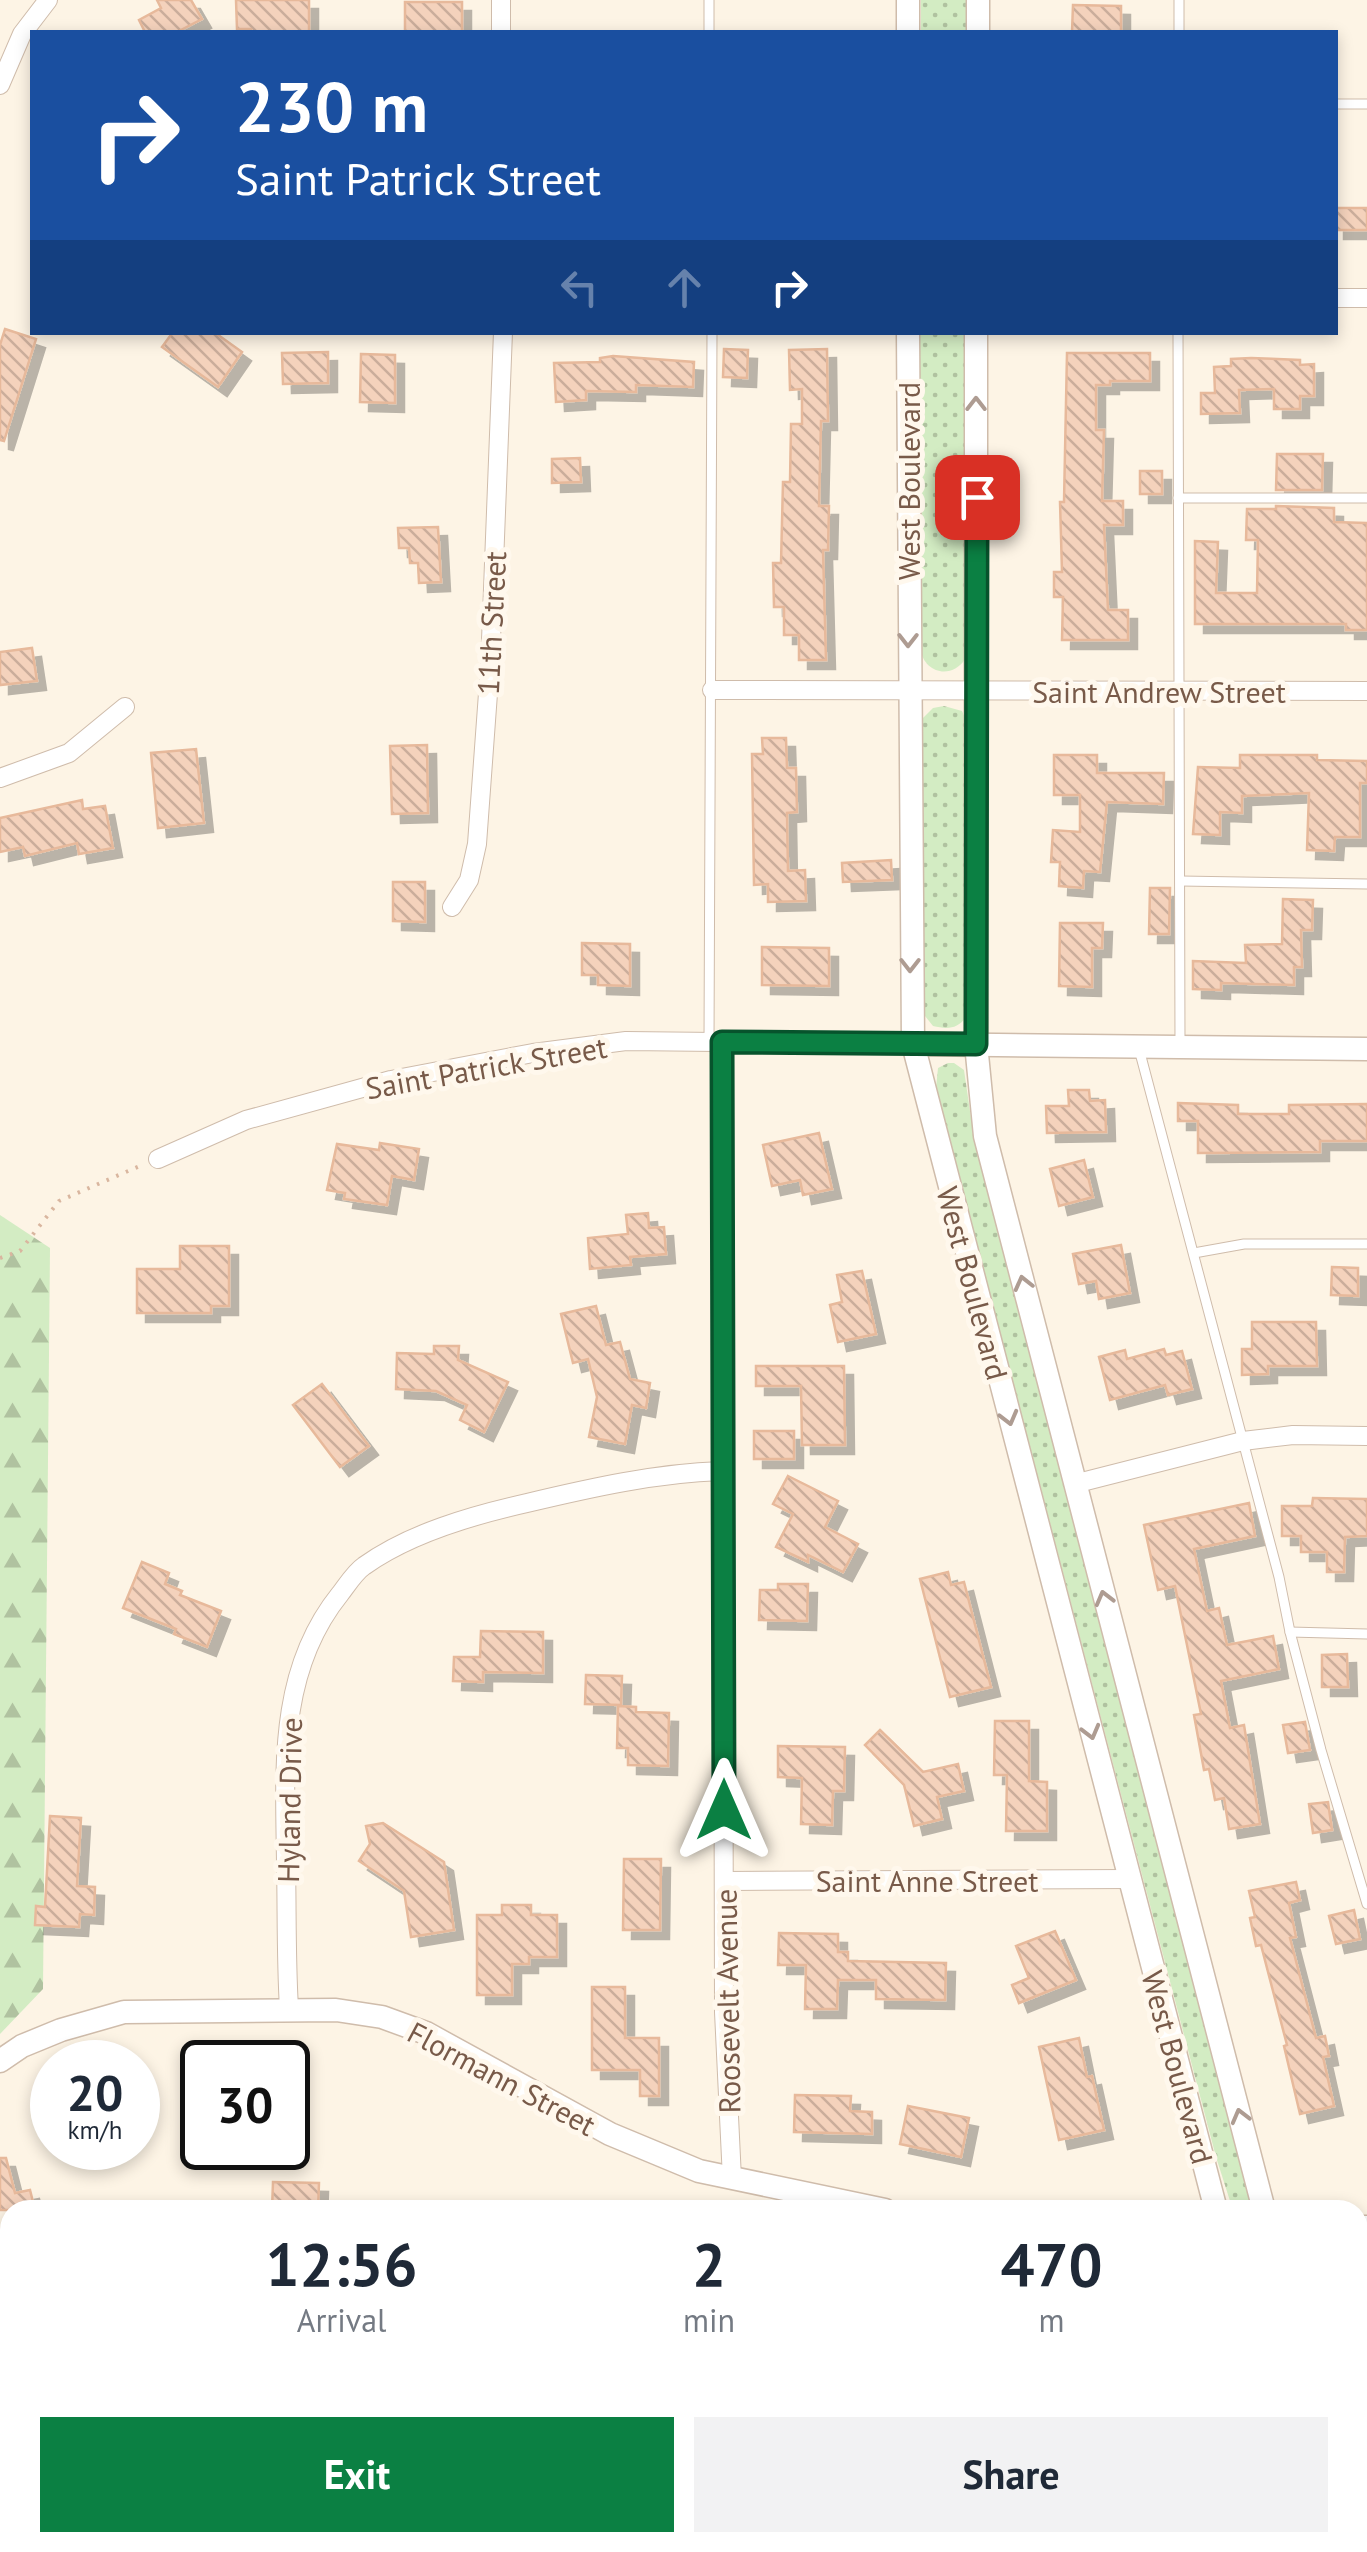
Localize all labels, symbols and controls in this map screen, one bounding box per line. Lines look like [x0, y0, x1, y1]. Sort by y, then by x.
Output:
text: 230 m [235, 61, 428, 151]
icon: right [70, 70, 200, 200]
text: Saint Patrick Street [235, 149, 601, 207]
icon: left [552, 260, 607, 315]
icon: ahead [657, 260, 712, 315]
icon: right [762, 260, 817, 315]
street label: West Boulevard [889, 382, 928, 580]
one-way arrow [965, 395, 987, 410]
pin [935, 455, 1020, 540]
icon: arrive [950, 470, 1005, 525]
street label: 11th Street [468, 550, 514, 696]
one-way arrow [897, 632, 919, 648]
street label: Saint Andrew Street [1032, 672, 1286, 711]
one-way arrow [899, 958, 921, 973]
street label: Saint Patrick Street [362, 1027, 610, 1107]
street label: West Boulevard [928, 1182, 1018, 1384]
one-way arrow [1013, 1275, 1034, 1292]
one-way arrow [997, 1409, 1018, 1426]
one-way arrow [1095, 1590, 1116, 1607]
street label: Hyland Drive [268, 1717, 310, 1883]
one-way arrow [1079, 1723, 1100, 1740]
position arrow [672, 1758, 776, 1862]
street label: Saint Anne Street [816, 1861, 1038, 1900]
street label: Roosevelt Avenue [706, 1888, 748, 2114]
street label: West Boulevard [1133, 1966, 1223, 2168]
street label: Flormann Street [401, 2012, 603, 2144]
speed limit sign: 30 [180, 2040, 310, 2170]
text: 20 [67, 2060, 123, 2125]
one-way arrow [1230, 2108, 1251, 2125]
text: km/h [68, 2114, 122, 2146]
text: 12:56 [265, 2225, 418, 2303]
text: 2 [692, 2225, 726, 2303]
text: 470 [1001, 2225, 1103, 2303]
text: Arrival [297, 2299, 386, 2341]
text: min [683, 2299, 735, 2341]
text: m [1039, 2299, 1065, 2341]
button: Exit [40, 2417, 674, 2532]
button: Share [694, 2417, 1328, 2532]

